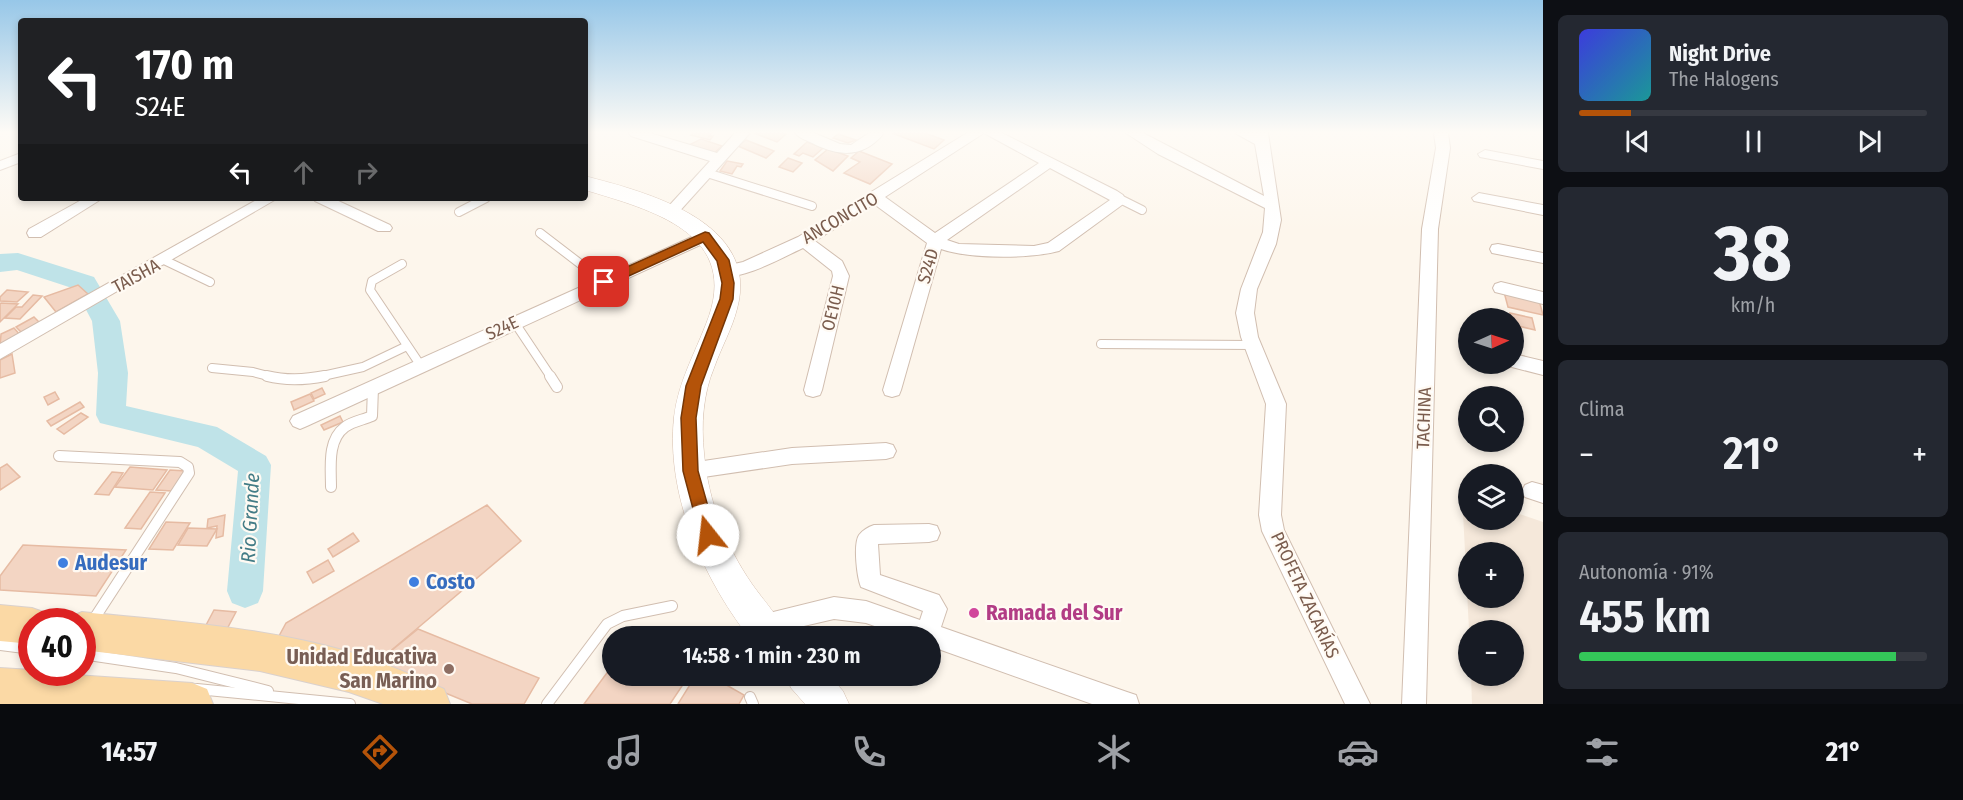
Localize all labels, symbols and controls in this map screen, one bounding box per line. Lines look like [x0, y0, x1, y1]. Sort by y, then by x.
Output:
text: 170 m [135, 40, 234, 90]
text: Night Drive [1669, 40, 1771, 67]
icon: left [36, 42, 114, 120]
text: The Halogens [1669, 67, 1779, 91]
text: S24E [135, 91, 185, 123]
icon: previous [1621, 125, 1654, 158]
icon: pause [1737, 125, 1770, 158]
icon: next [1853, 125, 1886, 158]
icon: left [224, 156, 257, 189]
icon: ahead [287, 156, 320, 189]
icon: right [350, 156, 383, 189]
street label: ANCONCITO [798, 187, 882, 249]
text: 38 [1714, 207, 1792, 301]
street label: S24D [913, 246, 943, 286]
street label: TAISHA [108, 254, 164, 298]
pin [578, 256, 629, 307]
icon: arrive [587, 265, 620, 298]
street label: OE10H [817, 283, 849, 333]
text: km/h [1731, 293, 1775, 317]
north arrow [1458, 308, 1524, 374]
map controls [1458, 308, 1524, 686]
street label: S24E [482, 311, 522, 345]
street label: TACHINA [1412, 386, 1436, 449]
button: search [1458, 386, 1524, 452]
text: Clima [1579, 397, 1624, 421]
text: 21° [1723, 427, 1783, 481]
text: − [1579, 435, 1594, 475]
text: + [1912, 435, 1927, 475]
button: layers [1458, 464, 1524, 530]
water label: Rio Grande [236, 472, 264, 563]
position arrow [676, 503, 740, 567]
street label: PROFETA ZACARÍAS [1266, 528, 1345, 662]
button: + [1458, 542, 1524, 608]
place label: Audesur [74, 550, 147, 576]
marker: Audesur [56, 556, 70, 570]
text: Autonomía · 91% [1579, 560, 1714, 584]
place label: Costo [426, 569, 475, 595]
marker: Costo [407, 575, 421, 589]
text: 455 km [1579, 590, 1711, 644]
place label: Ramada del Sur [986, 600, 1123, 626]
marker: Ramada del Sur [967, 606, 981, 620]
speed limit sign: 40 [18, 608, 96, 686]
button: − [1458, 620, 1524, 686]
text: 14:58 · 1 min · 230 m [682, 642, 861, 669]
place label: Unidad Educativa San Marino [287, 644, 437, 694]
marker: Unidad Educativa San Marino [442, 662, 456, 676]
icon: directions [359, 731, 401, 773]
icon: music [604, 731, 646, 773]
icon: phone [848, 731, 890, 773]
icon: climate [1093, 731, 1135, 773]
icon: car [1337, 731, 1379, 773]
icon: filters [1581, 731, 1623, 773]
text: 14:57 [101, 736, 157, 768]
text: 21° [1826, 736, 1862, 768]

